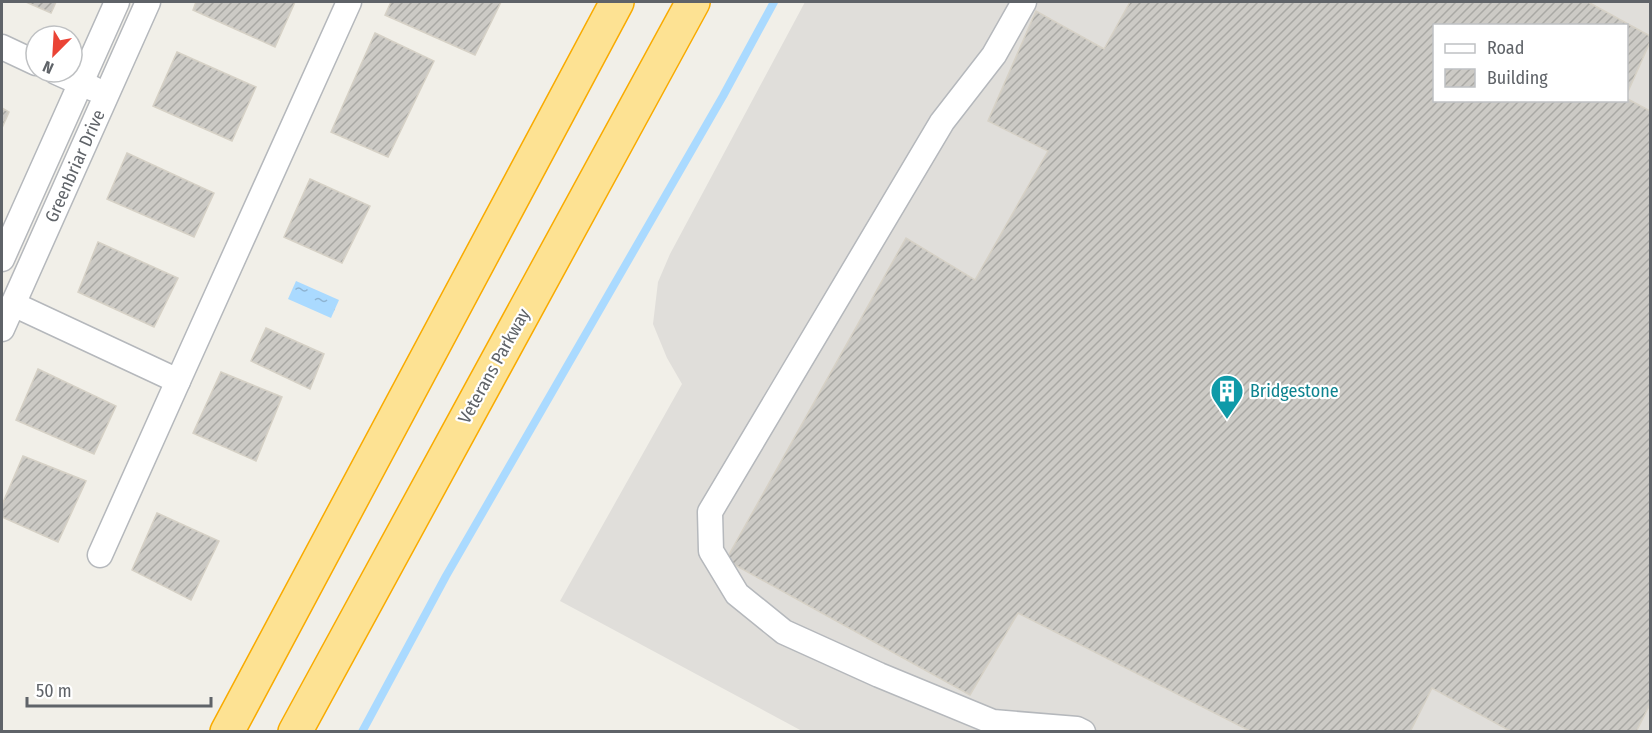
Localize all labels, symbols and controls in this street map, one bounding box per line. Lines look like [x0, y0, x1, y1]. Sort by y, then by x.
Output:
north arrow [24, 24, 84, 84]
legend [1433, 24, 1628, 102]
text: Road [1487, 37, 1524, 59]
text: N [40, 57, 56, 78]
text: Building [1487, 67, 1548, 89]
street label: Greenbriar Drive [40, 106, 110, 226]
street label: Veterans Parkway [453, 305, 535, 427]
building icon: Bridgestone [1209, 373, 1245, 420]
place label: Bridgestone [1250, 380, 1339, 402]
scale bar [27, 670, 212, 708]
text: 50 m [36, 680, 72, 702]

